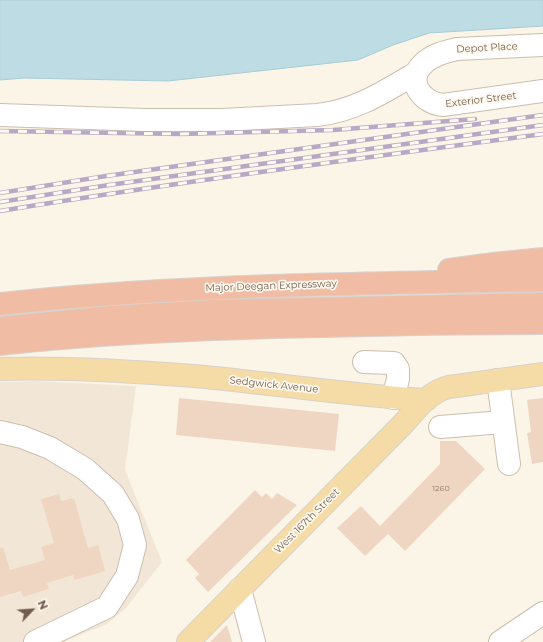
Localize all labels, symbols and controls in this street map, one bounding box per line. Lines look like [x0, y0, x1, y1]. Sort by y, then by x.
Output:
street label: Depot Place [456, 40, 518, 56]
street label: Exterior Street [445, 90, 517, 110]
street label: Major Deegan Expressway [205, 278, 337, 294]
street label: Sedgwick Avenue [229, 374, 319, 396]
house number: 1260 [432, 484, 450, 494]
street label: West 167th Street [272, 486, 342, 556]
north arrow [12, 590, 52, 630]
text: N [35, 598, 51, 612]

